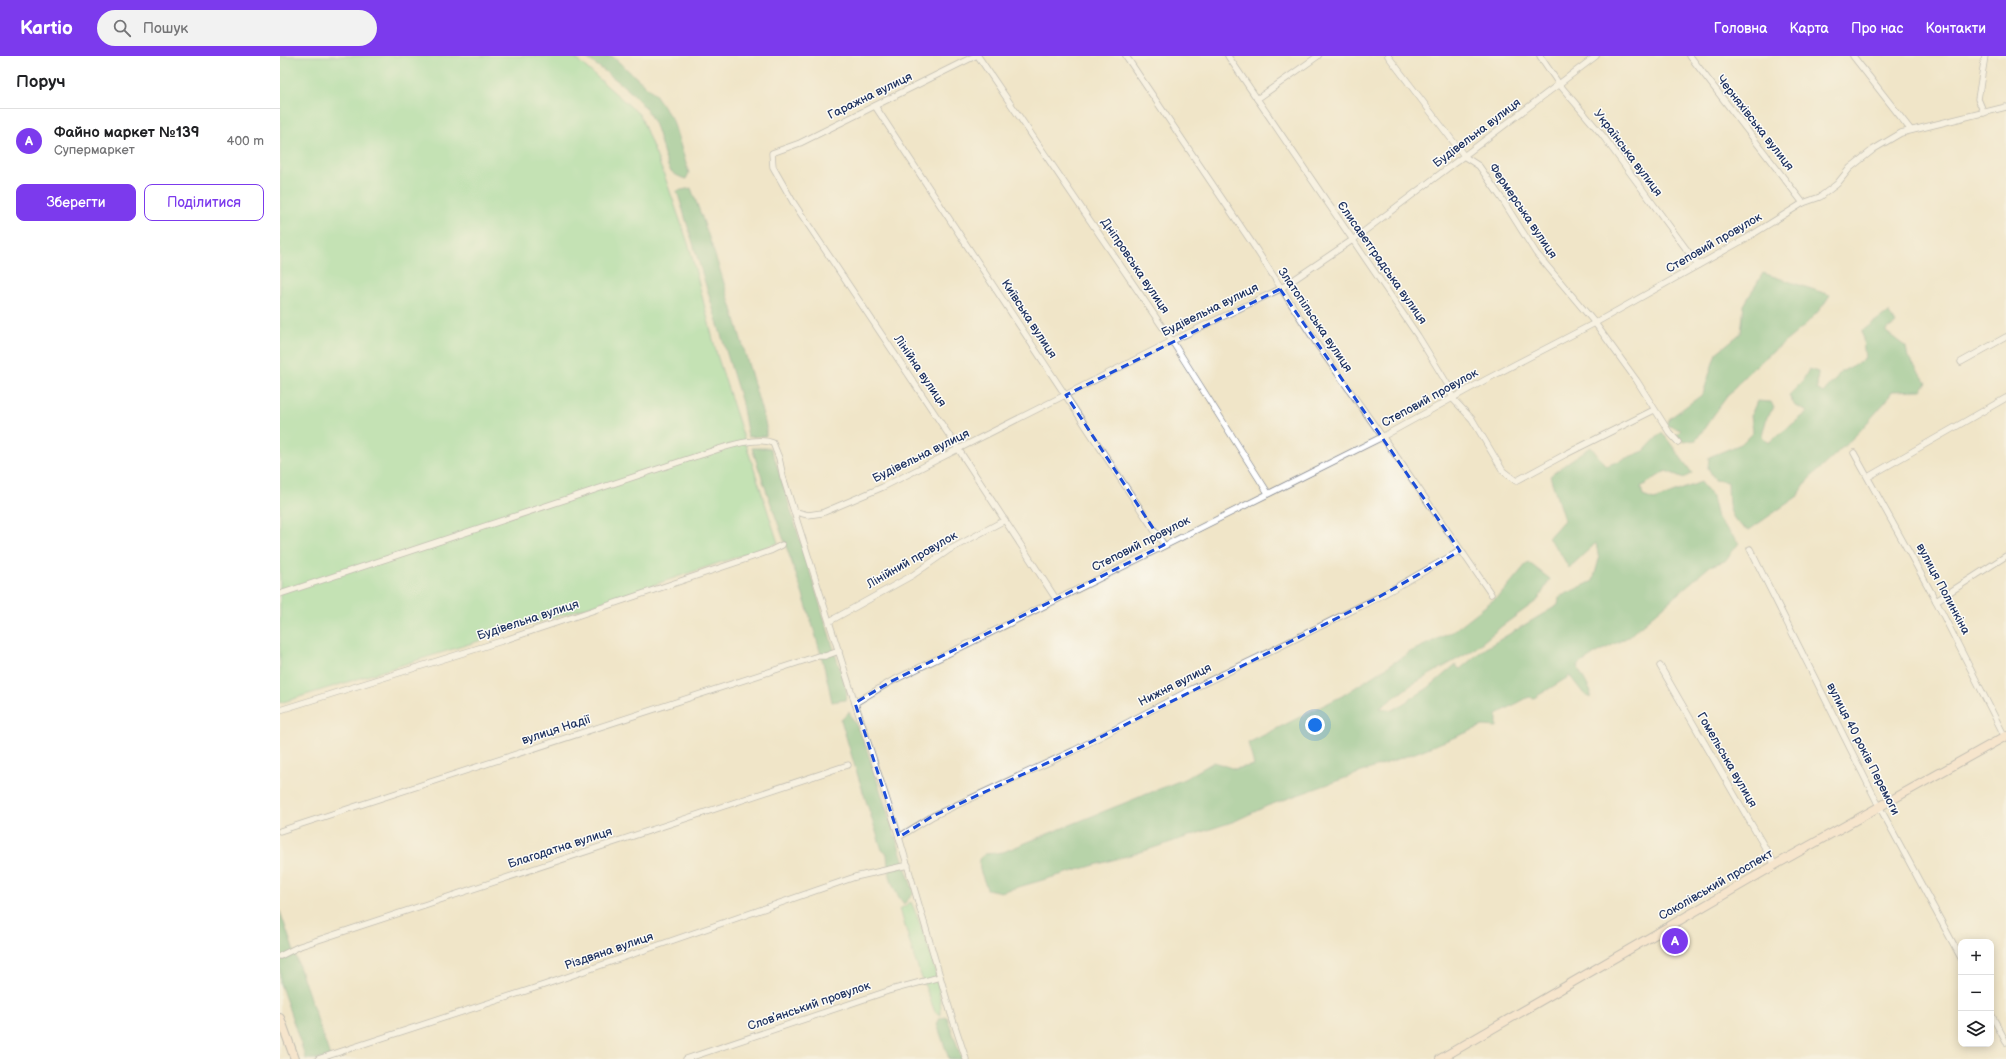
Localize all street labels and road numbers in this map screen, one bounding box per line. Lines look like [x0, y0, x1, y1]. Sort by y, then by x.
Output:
street label: Гаражна вулиця [825, 69, 915, 123]
street label: Черняхівська вулиця [1713, 72, 1797, 174]
street label: Будівельна вулиця [1430, 95, 1524, 171]
street label: Українська вулиця [1590, 107, 1666, 200]
street label: Фермерська вулиця [1486, 161, 1561, 262]
street label: Єлисаветградська вулиця [1334, 199, 1430, 328]
street label: Степовий провулок [1664, 209, 1765, 276]
street label: Дніпровська вулиця [1097, 215, 1173, 317]
street label: Златопільська вулиця [1275, 265, 1356, 375]
street label: Київська вулиця [998, 277, 1060, 362]
street label: Будівельна вулиця [1159, 280, 1261, 340]
street label: Лінійна вулиця [890, 331, 950, 410]
street label: Степовий провулок [1379, 365, 1481, 431]
street label: Будівельна вулиця [870, 426, 972, 486]
street label: Степовий провулок [1090, 513, 1193, 575]
street label: Лінійний провулок [863, 528, 960, 592]
street label: вулиця Полинкіна [1913, 541, 1973, 637]
street label: Будівельна вулиця [475, 596, 581, 644]
street label: Нижня вулиця [1136, 660, 1214, 710]
street label: вулиця 40 років Перемоги [1823, 680, 1903, 818]
street label: Гомельська вулиця [1694, 710, 1761, 811]
street label: вулиця Надії [520, 711, 593, 748]
street label: Благодатна вулиця [506, 824, 614, 872]
street label: Соколівський проспект [1656, 846, 1776, 924]
street label: Різдвяна вулиця [563, 929, 656, 973]
street label: Словʼянський провулок [746, 978, 873, 1034]

